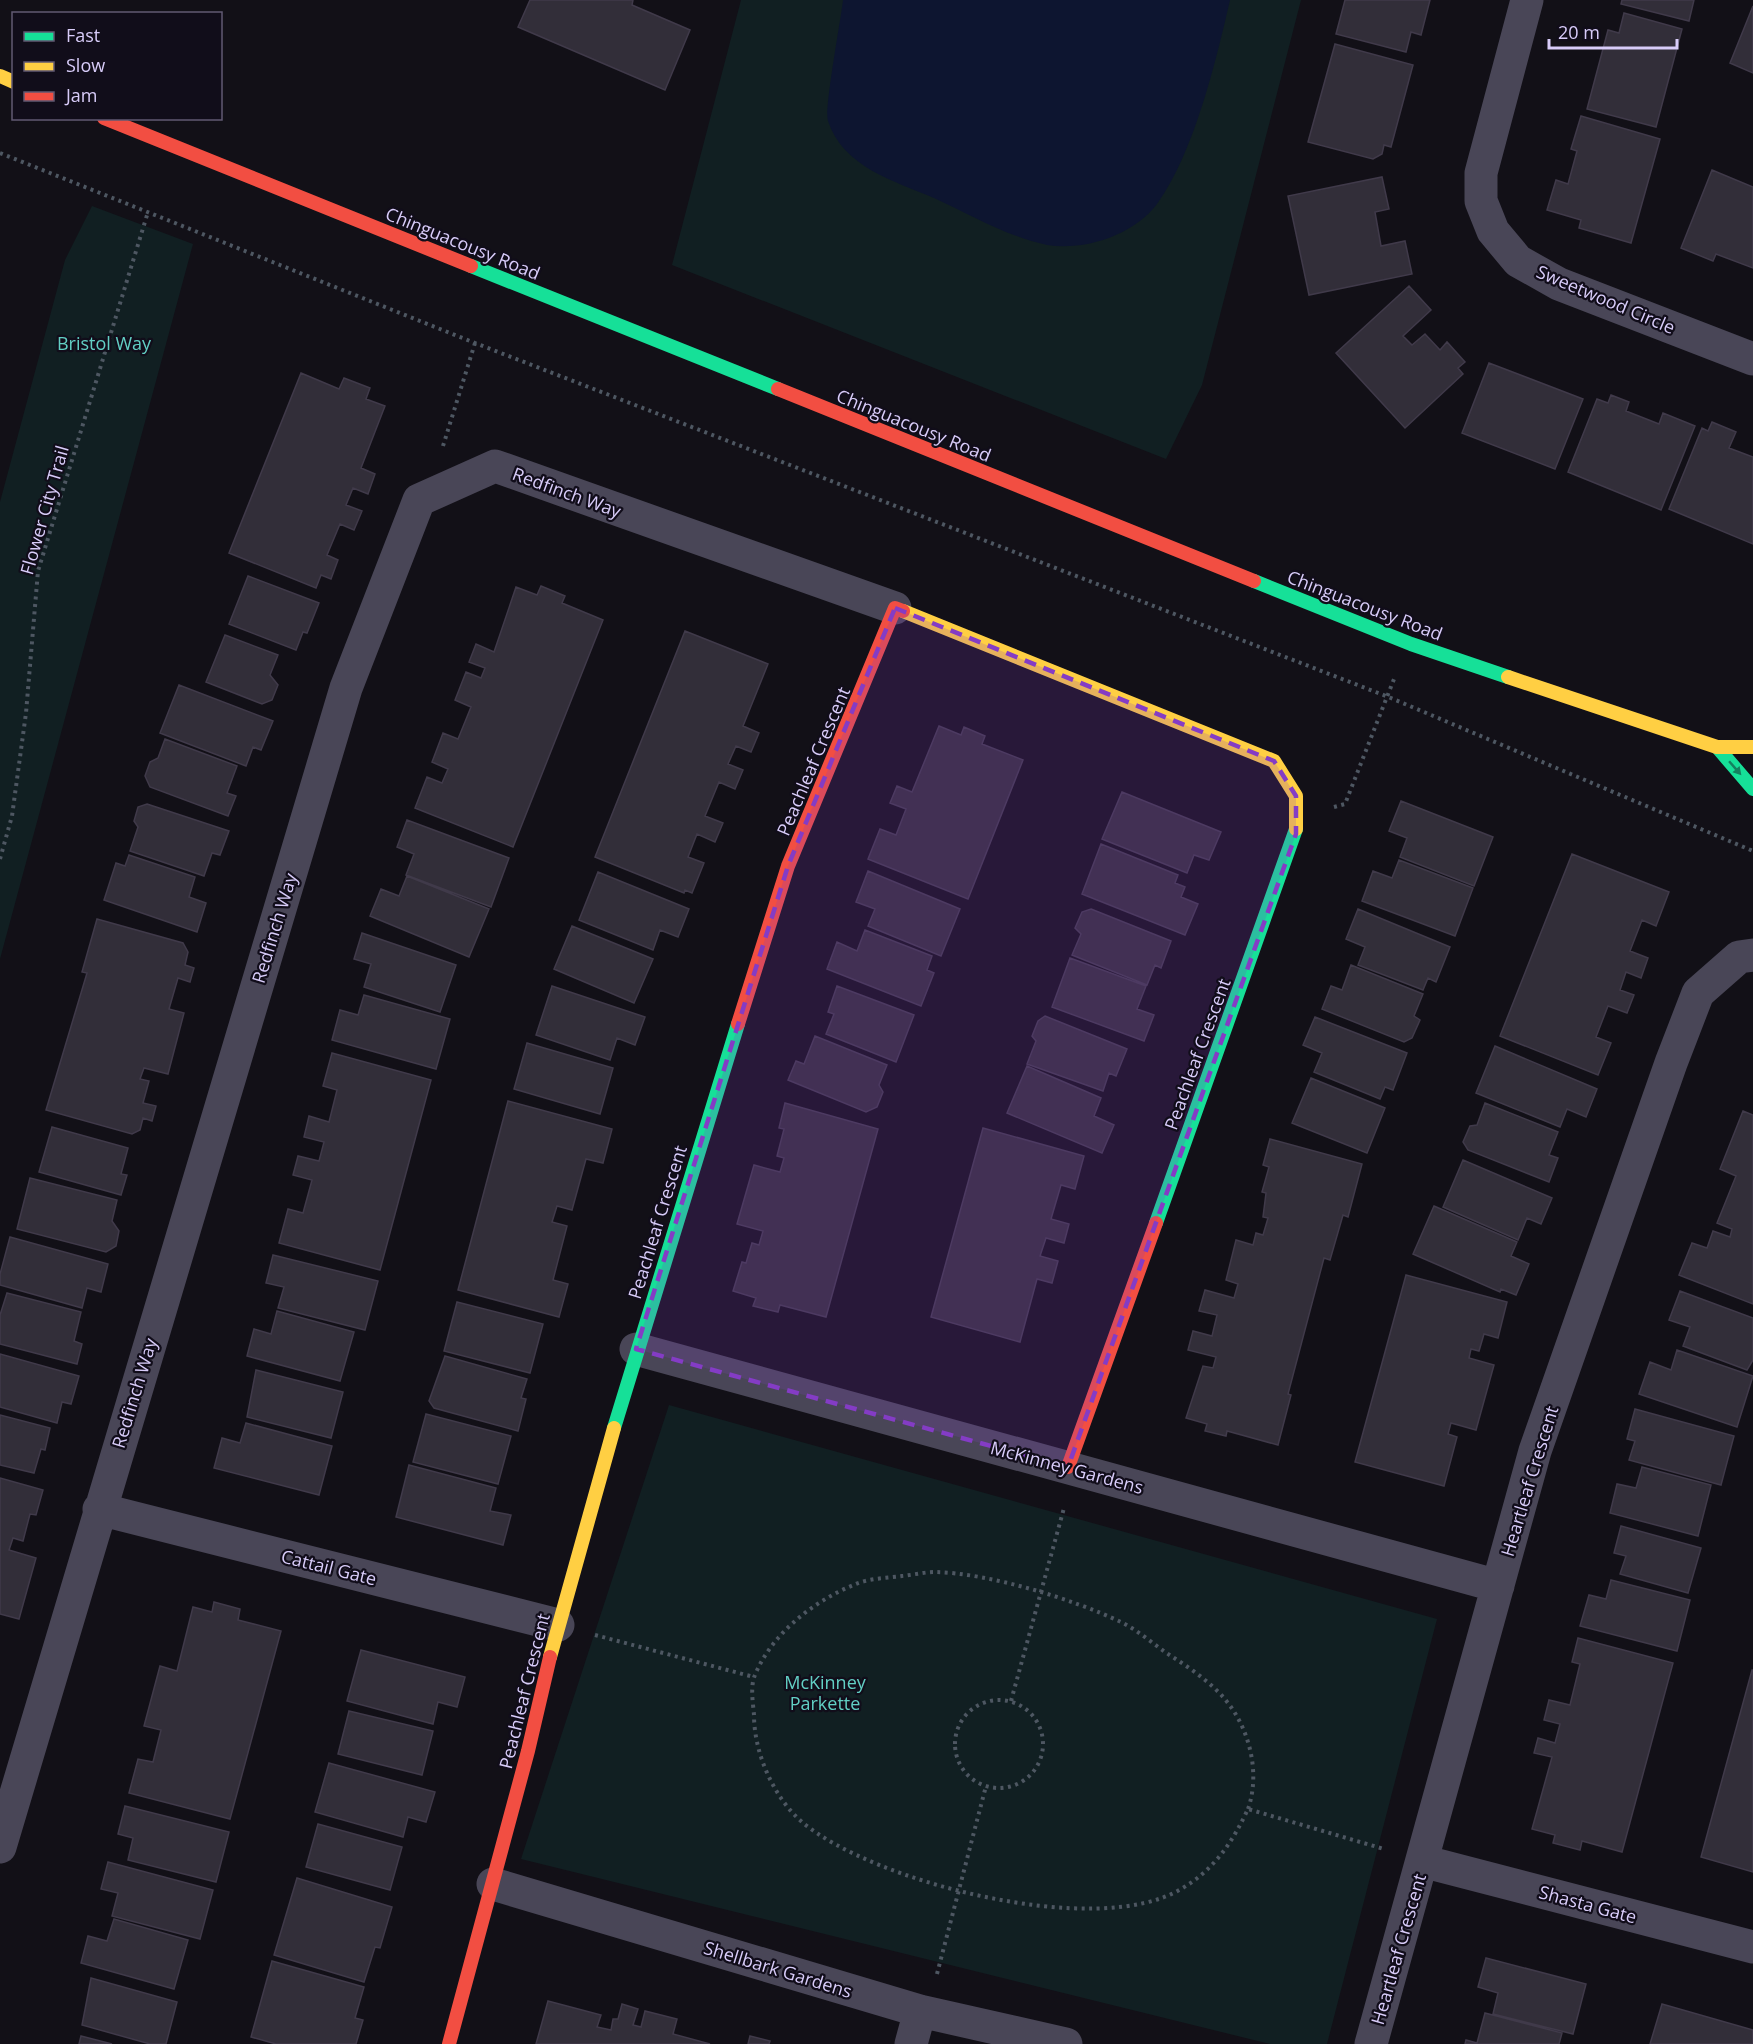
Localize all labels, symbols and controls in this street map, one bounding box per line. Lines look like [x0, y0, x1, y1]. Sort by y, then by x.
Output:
legend [12, 12, 222, 120]
scale bar [1549, 12, 1676, 50]
text: 20 m [1558, 20, 1600, 44]
text: Fast [66, 23, 100, 47]
text: Slow [66, 53, 105, 77]
text: Jam [64, 83, 98, 107]
street label: Chinguacousy Road [382, 201, 544, 285]
street label: Sweetwood Circle [1533, 259, 1679, 339]
park label: Bristol Way [57, 331, 152, 355]
street label: Chinguacousy Road [833, 383, 995, 467]
street label: Flower City Trail [14, 443, 74, 577]
street label: Redfinch Way [509, 461, 626, 523]
street label: Chinguacousy Road [1284, 564, 1446, 646]
street label: Peachleaf Crescent [771, 683, 855, 839]
one-way arrow [1728, 760, 1741, 775]
street label: Redfinch Way [246, 869, 302, 986]
street label: Peachleaf Crescent [1158, 975, 1236, 1133]
street label: Peachleaf Crescent [622, 1142, 692, 1302]
street label: Redfinch Way [106, 1334, 162, 1451]
street label: Heartleaf Crescent [1495, 1403, 1563, 1559]
street label: McKinney Gardens [988, 1435, 1146, 1499]
street label: Cattail Gate [279, 1544, 379, 1590]
street label: Peachleaf Crescent [493, 1611, 555, 1771]
park label: McKinney Parkette [784, 1670, 867, 1715]
street label: Heartleaf Crescent [1365, 1871, 1431, 2027]
street label: Shasta Gate [1536, 1879, 1640, 1929]
street label: Shellbark Gardens [701, 1935, 855, 2003]

